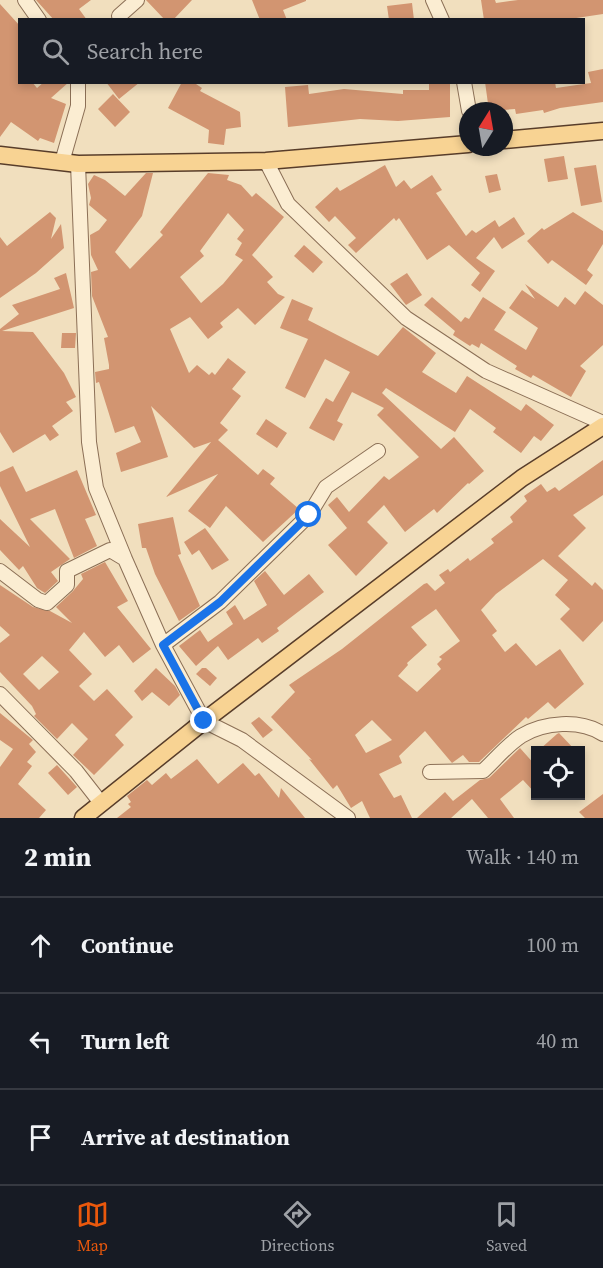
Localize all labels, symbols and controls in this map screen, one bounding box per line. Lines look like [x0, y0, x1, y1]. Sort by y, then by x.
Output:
search box [18, 18, 585, 84]
icon: search [39, 35, 72, 68]
text: Search here [87, 36, 203, 66]
north arrow [459, 102, 513, 156]
route start [295, 501, 321, 527]
route end [190, 707, 216, 733]
map controls [531, 746, 585, 800]
button: locate [531, 746, 585, 800]
text: 2 min [24, 839, 91, 875]
text: Walk · 140 m [466, 843, 579, 871]
icon: ahead [24, 929, 57, 962]
text: Continue [81, 930, 174, 960]
text: 100 m [526, 931, 579, 959]
icon: left [24, 1025, 57, 1058]
text: Turn left [81, 1026, 169, 1056]
text: 40 m [536, 1027, 579, 1055]
icon: arrive [24, 1121, 57, 1154]
text: Arrive at destination [81, 1122, 290, 1152]
tab: Map [76, 1198, 109, 1256]
tab: Directions [260, 1198, 335, 1256]
tab: Saved [486, 1198, 527, 1256]

